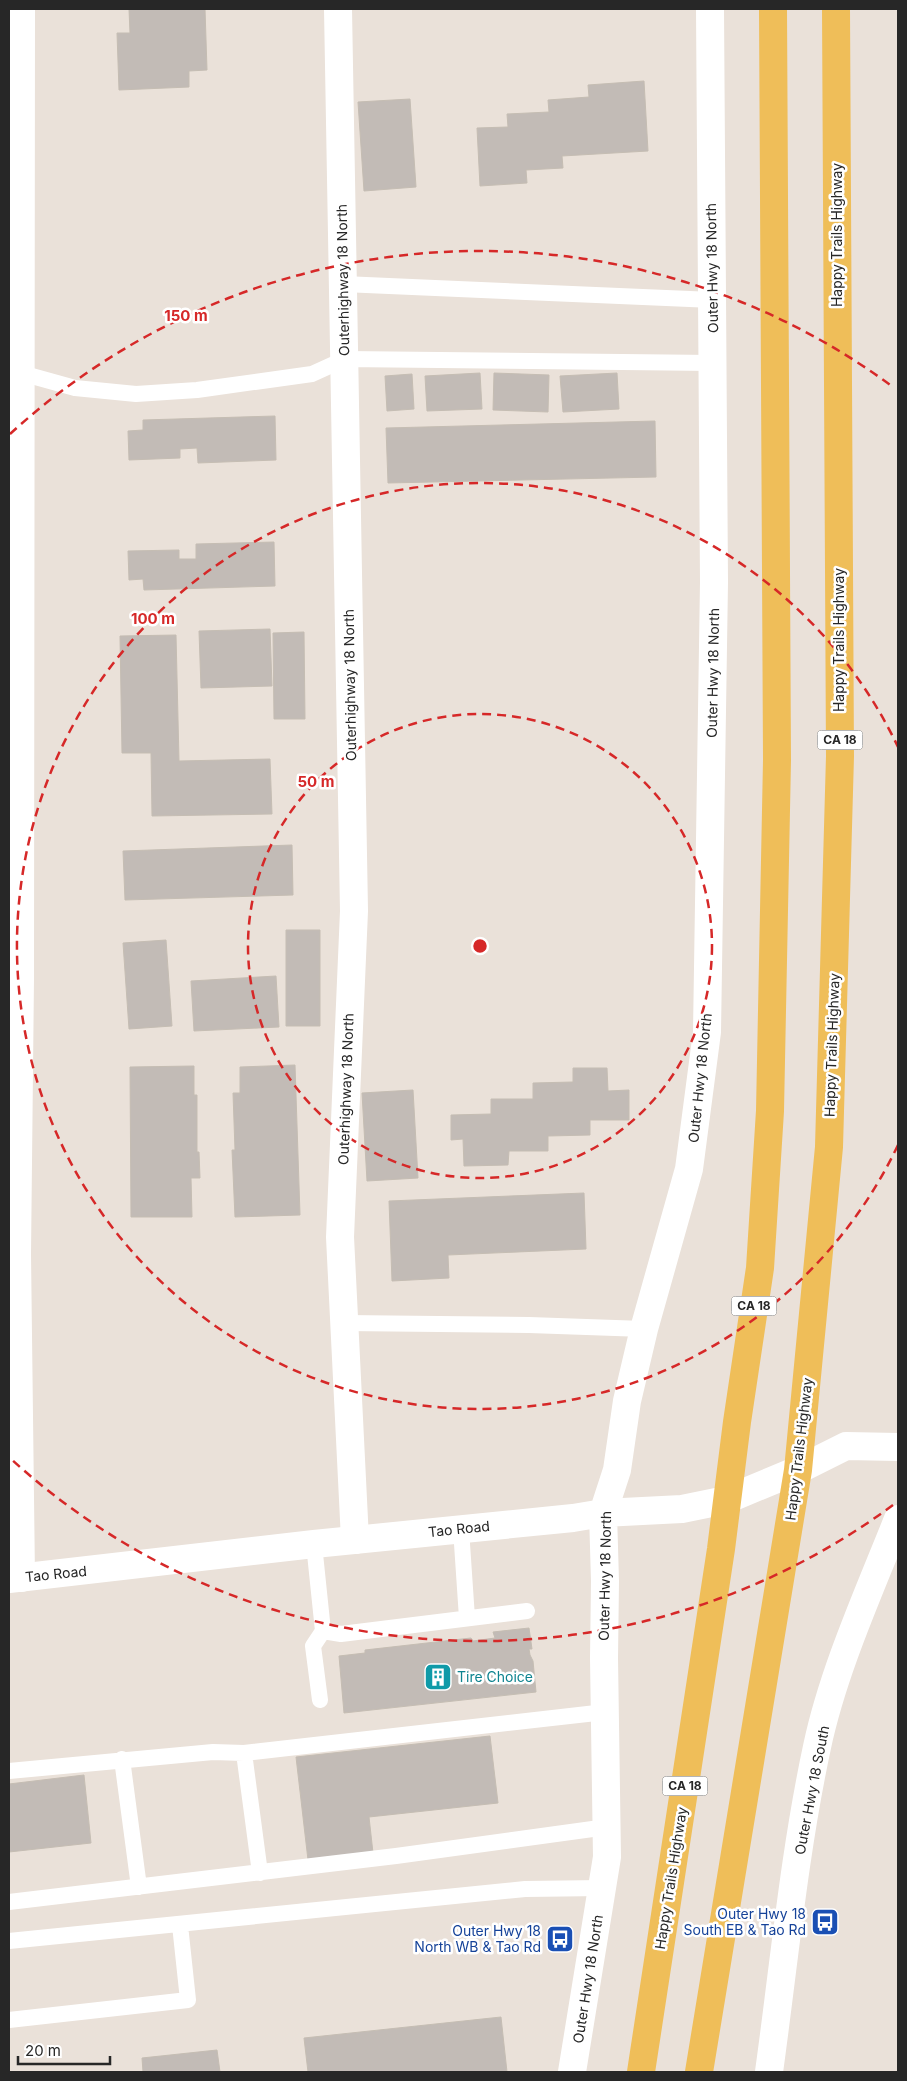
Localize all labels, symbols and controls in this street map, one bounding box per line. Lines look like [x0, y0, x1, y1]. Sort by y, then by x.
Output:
street label: Happy Trails Highway [828, 163, 845, 307]
street label: Outer Hwy 18 North [702, 203, 721, 333]
street label: Outerhighway 18 North [333, 204, 352, 356]
text: 150 m [164, 306, 208, 325]
street label: Happy Trails Highway [830, 568, 847, 712]
street label: Outer Hwy 18 North [703, 608, 722, 738]
text: 100 m [131, 609, 175, 628]
street label: Outerhighway 18 North [340, 609, 359, 761]
road number: CA 18 [818, 730, 862, 750]
text: 50 m [298, 772, 334, 791]
centre of rings [471, 937, 489, 955]
street label: Happy Trails Highway [820, 973, 843, 1117]
street label: Outer Hwy 18 North [684, 1012, 715, 1144]
street label: Outerhighway 18 North [334, 1013, 357, 1165]
road number: CA 18 [732, 1296, 776, 1315]
street label: Happy Trails Highway [781, 1376, 816, 1521]
street label: Outer Hwy 18 North [595, 1511, 614, 1641]
street label: Tao Road [427, 1517, 491, 1540]
street label: Tao Road [24, 1562, 88, 1585]
building icon: Tire Choice [423, 1662, 453, 1692]
place label: Tire Choice [457, 1668, 533, 1685]
street label: Outer Hwy 18 South [791, 1724, 832, 1856]
road number: CA 18 [662, 1776, 708, 1795]
street label: Happy Trails Highway [651, 1805, 690, 1950]
place label: Outer Hwy 18 South EB & Tao Rd [684, 1905, 806, 1938]
bus stop icon: Outer Hwy 18 South EB & Tao Rd [810, 1907, 840, 1937]
street label: Outer Hwy 18 North [569, 1913, 606, 2044]
place label: Outer Hwy 18 North WB & Tao Rd [414, 1922, 541, 1955]
bus stop icon: Outer Hwy 18 North WB & Tao Rd [545, 1924, 575, 1954]
scale bar [18, 2034, 110, 2066]
text: 20 m [25, 2041, 61, 2060]

